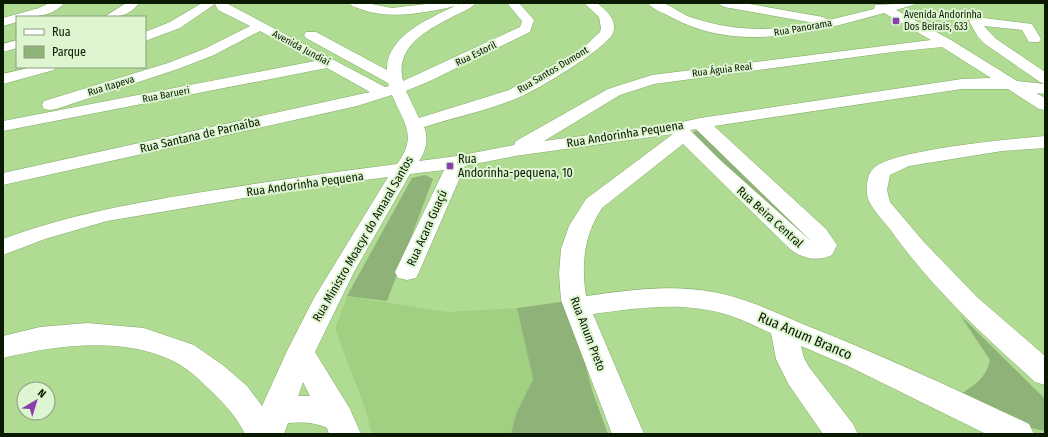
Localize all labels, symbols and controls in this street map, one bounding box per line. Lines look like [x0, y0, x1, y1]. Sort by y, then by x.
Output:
place label: Avenida Andorinha Dos Beirais, 633 [904, 9, 982, 33]
legend [16, 16, 146, 68]
marker: Avenida Andorinha Dos Beirais, 633 [891, 16, 901, 26]
street label: Rua Panorama [773, 17, 833, 39]
text: Rua [52, 25, 71, 39]
street label: Avenida Jundiaí [270, 27, 333, 68]
street label: Rua Estoril [454, 39, 499, 69]
street label: Rua Santos Dumont [515, 44, 591, 96]
text: Parque [52, 45, 86, 59]
street label: Rua Águia Real [691, 58, 753, 80]
street label: Rua Itapeva [86, 73, 136, 99]
street label: Rua Barueri [141, 85, 191, 105]
street label: Rua Santana de Parnaíba [139, 114, 262, 156]
street label: Rua Andorinha Pequena [566, 118, 685, 150]
place label: Rua Andorinha-pequena, 10 [458, 152, 573, 180]
street label: Rua Ministro Moacyr do Amaral Santos [310, 154, 416, 324]
marker: Rua Andorinha-pequena, 10 [445, 161, 455, 171]
street label: Rua Andorinha Pequena [246, 169, 365, 199]
street label: Rua Beira Central [734, 184, 806, 250]
street label: Rua Acara Guaçú [404, 188, 450, 268]
street label: Rua Anum Preto [567, 295, 609, 373]
street label: Rua Anum Branco [755, 309, 855, 363]
north arrow [16, 381, 56, 421]
text: N [35, 386, 48, 401]

